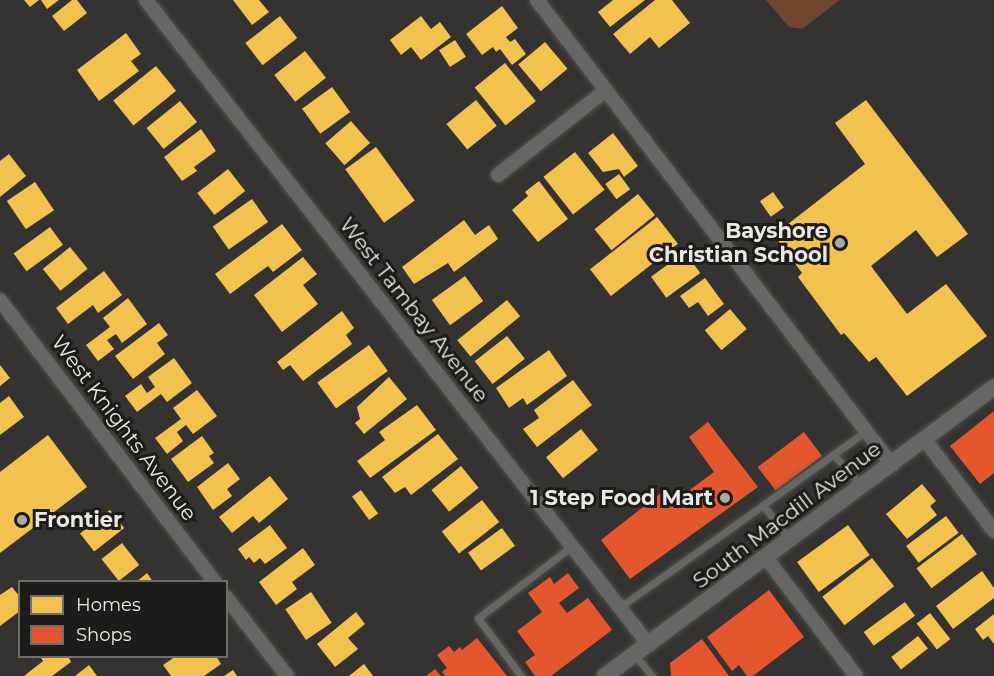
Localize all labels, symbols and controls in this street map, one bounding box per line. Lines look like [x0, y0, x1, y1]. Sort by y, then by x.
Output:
street label: West Tambay Avenue [334, 213, 494, 407]
place label: Bayshore Christian School [649, 218, 828, 268]
marker: Bayshore Christian School [833, 236, 847, 250]
street label: West Knights Avenue [46, 330, 202, 526]
street label: South Macdill Avenue [688, 436, 886, 594]
place label: 1 Step Food Mart [530, 485, 713, 511]
marker: 1 Step Food Mart [718, 491, 732, 505]
place label: Frontier [34, 507, 122, 533]
marker: Frontier [15, 513, 29, 527]
legend [18, 580, 228, 658]
text: Homes [76, 594, 141, 616]
text: Shops [76, 624, 132, 646]

